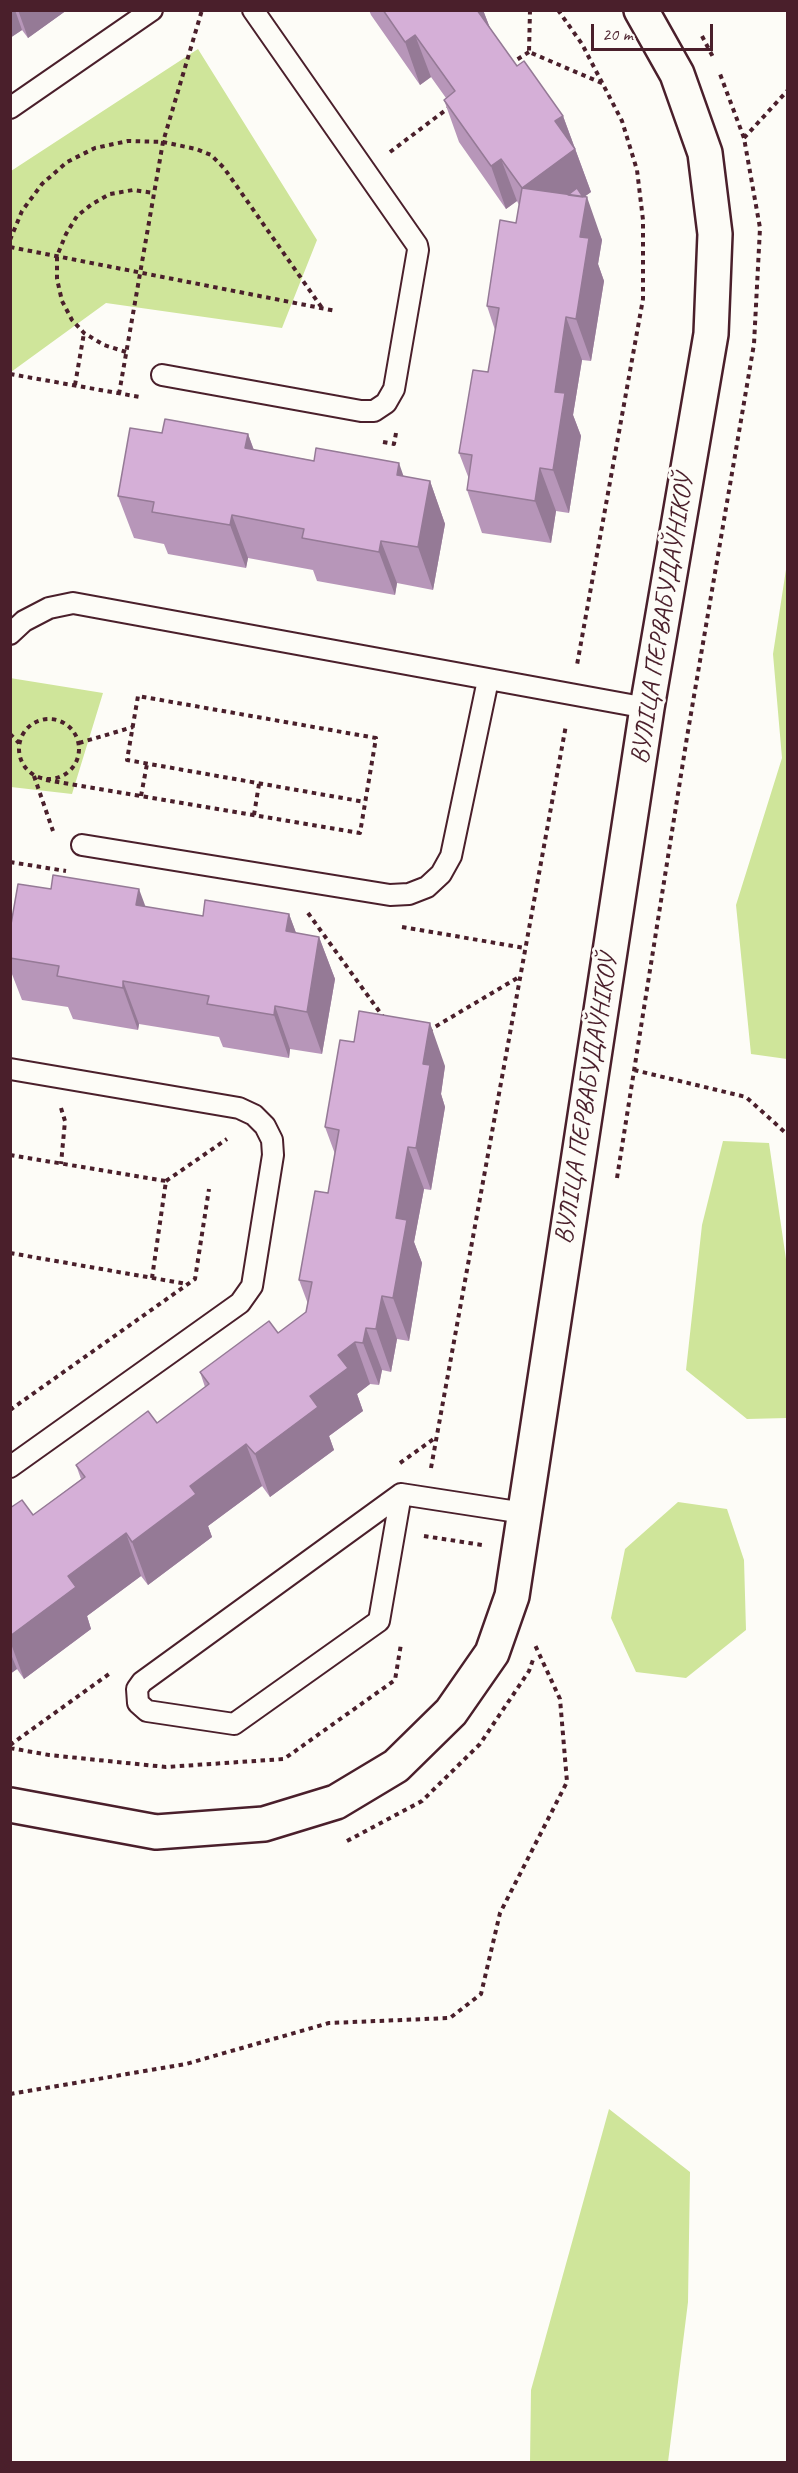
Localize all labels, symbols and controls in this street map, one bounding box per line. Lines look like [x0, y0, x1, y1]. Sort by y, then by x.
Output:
scale bar [594, 12, 716, 50]
text: 20 m [602, 23, 633, 45]
street label: ВУЛІЦА ПЕРВАБУДАЎНІКОЎ [625, 472, 701, 766]
street label: ВУЛІЦА ПЕРВАБУДАЎНІКОЎ [549, 952, 625, 1246]

